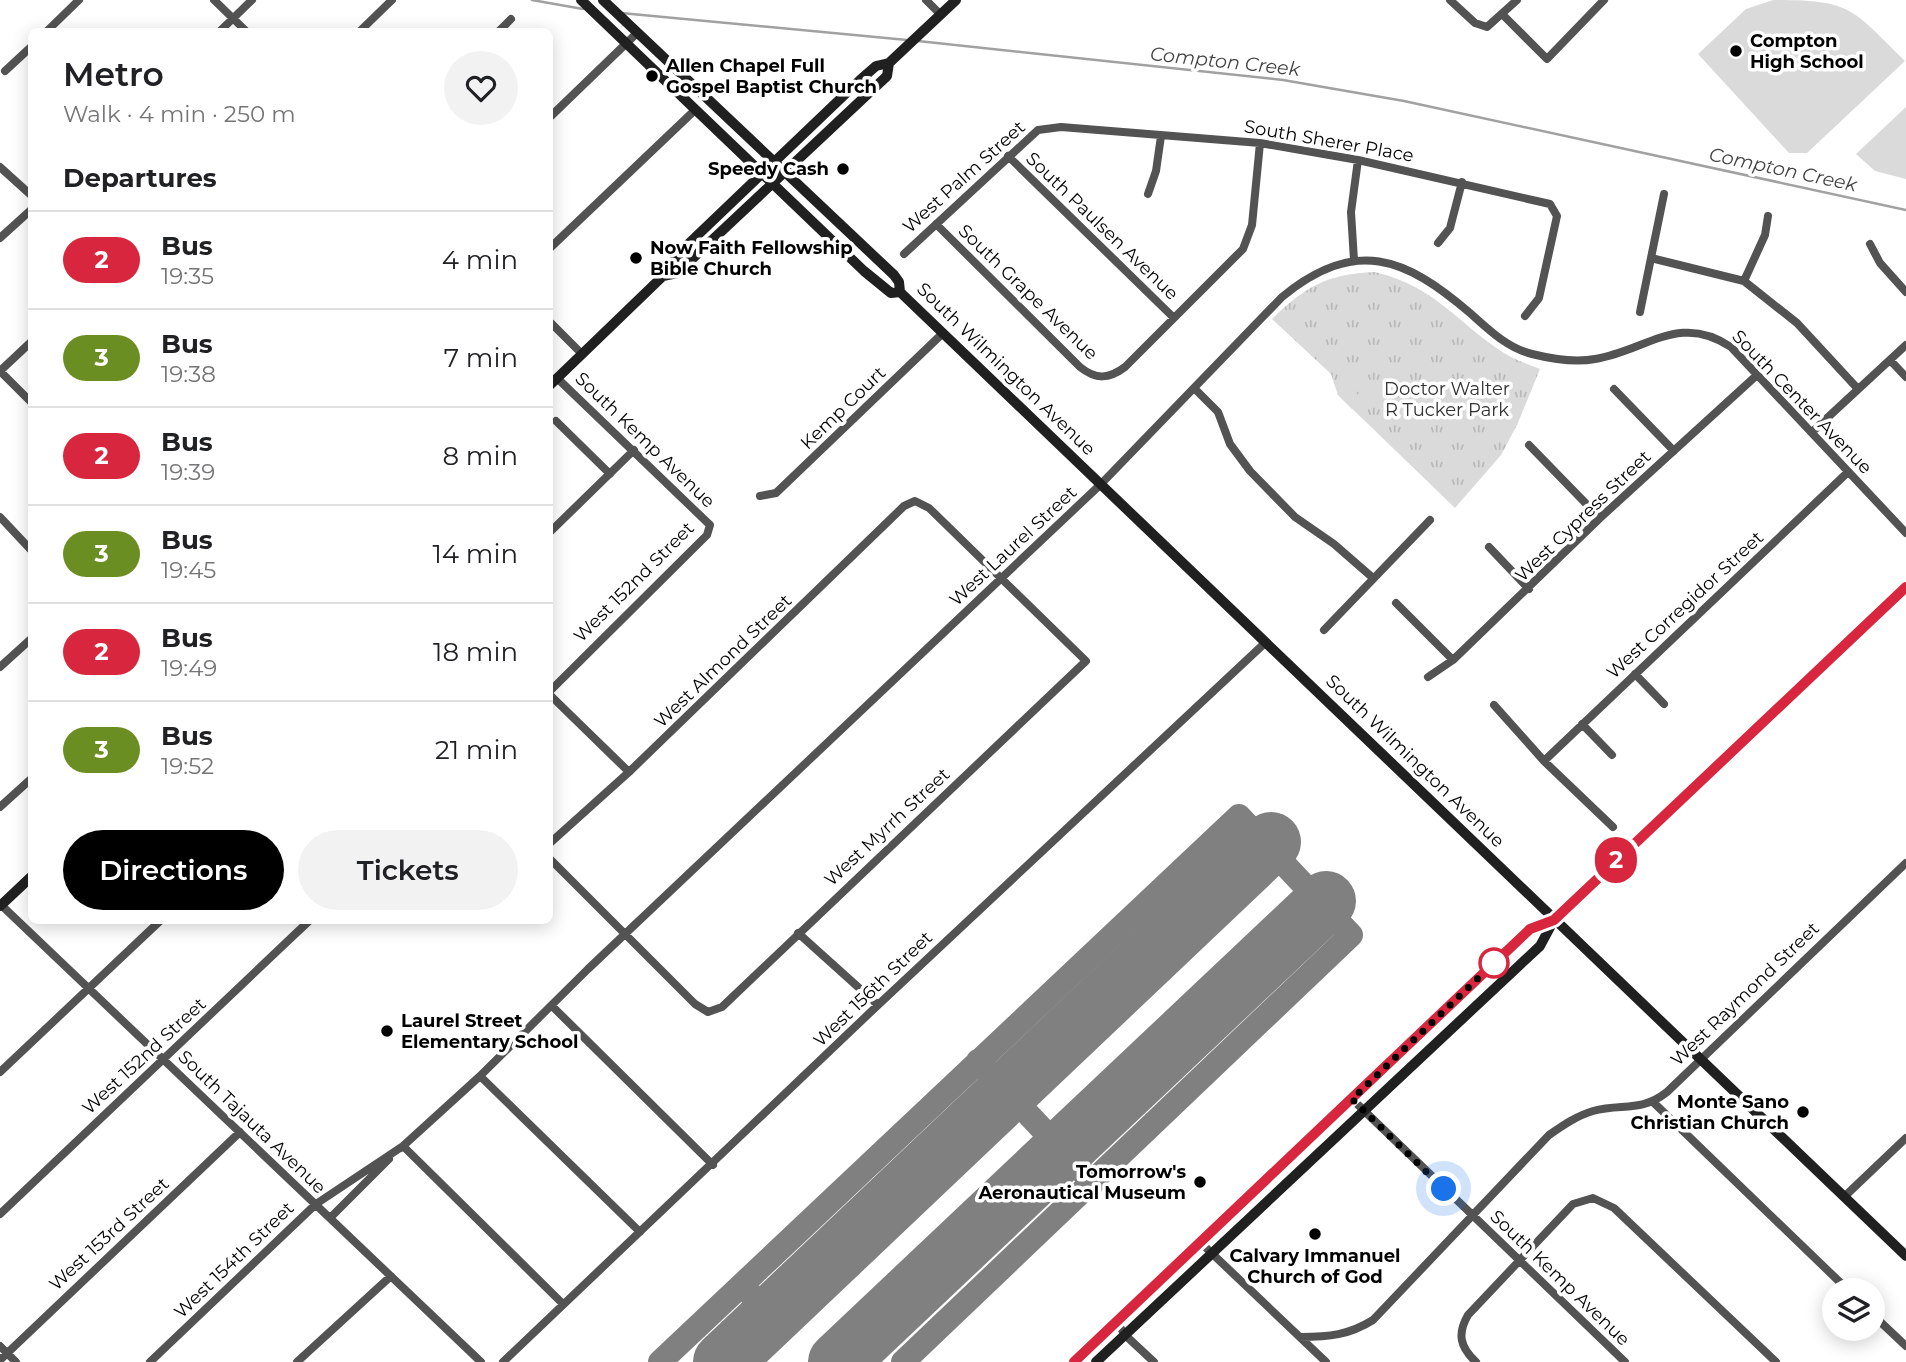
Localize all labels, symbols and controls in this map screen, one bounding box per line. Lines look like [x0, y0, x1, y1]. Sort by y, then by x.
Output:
place label: Compton High School [1750, 30, 1864, 73]
water label: Compton Creek [1149, 42, 1302, 81]
marker: Compton High School [1728, 43, 1744, 59]
button: heart [444, 51, 518, 125]
text: Metro [63, 54, 164, 94]
place label: Allen Chapel Full Gospel Baptist Church [665, 55, 877, 98]
marker: Allen Chapel Full Gospel Baptist Church [644, 68, 660, 84]
text: Walk · 4 min · 250 m [63, 100, 296, 128]
street label: South Sherer Place [1243, 115, 1416, 167]
street label: West Palm Street [898, 116, 1030, 238]
water label: Compton Creek [1707, 143, 1860, 197]
street label: South Paulsen Avenue [1021, 147, 1183, 305]
place label: Speedy Cash [708, 158, 829, 180]
marker: Speedy Cash [835, 161, 851, 177]
text: Departures [63, 162, 217, 194]
street label: South Grape Avenue [954, 220, 1102, 364]
text: Bus [161, 230, 213, 262]
place label: Now Faith Fellowship Bible Church [650, 237, 853, 280]
text: 4 min [442, 244, 518, 276]
text: 2 [94, 245, 109, 274]
marker: Now Faith Fellowship Bible Church [628, 250, 644, 266]
text: 19:35 [161, 262, 214, 290]
street label: South Wilmington Avenue [912, 278, 1100, 460]
street label: South Center Avenue [1727, 325, 1877, 479]
text: Bus [161, 328, 213, 360]
text: 7 min [444, 342, 518, 374]
text: 3 [94, 343, 109, 372]
text: 19:38 [161, 360, 216, 388]
street label: Kemp Court [796, 362, 890, 454]
street label: South Kemp Avenue [571, 368, 720, 513]
park label: Doctor Walter R Tucker Park [1384, 378, 1510, 421]
text: Bus [161, 426, 213, 458]
text: 8 min [442, 440, 518, 472]
text: 2 [94, 441, 109, 470]
street label: West Cypress Street [1511, 446, 1655, 586]
text: 19:39 [161, 458, 215, 486]
street label: West Laurel Street [945, 481, 1081, 611]
street label: West 152nd Street [569, 517, 699, 647]
text: Bus [161, 524, 213, 556]
street label: West Corregidor Street [1602, 527, 1768, 683]
text: 14 min [432, 538, 518, 570]
text: 3 [94, 539, 109, 568]
text: 19:45 [161, 556, 216, 584]
street label: West Almond Street [650, 590, 796, 732]
text: Bus [161, 622, 213, 654]
text: 18 min [433, 636, 518, 668]
text: 2 [94, 637, 109, 666]
text: 19:49 [161, 654, 217, 682]
street label: South Wilmington Avenue [1321, 670, 1509, 852]
text: Bus [161, 720, 213, 752]
text: 21 min [435, 734, 518, 766]
text: 3 [94, 735, 109, 764]
text: 19:52 [161, 752, 214, 780]
street label: West Myrrh Street [820, 763, 954, 891]
button: Directions [63, 830, 284, 910]
button: Tickets [298, 830, 518, 910]
line badge: 2 [1593, 837, 1639, 883]
text: 2 [1609, 845, 1623, 874]
street label: West Raymond Street [1666, 917, 1824, 1071]
street label: West 156th Street [809, 927, 937, 1051]
unlabelled marker [1479, 948, 1509, 978]
street label: West 152nd Street [78, 993, 210, 1119]
place label: Laurel Street Elementary School [401, 1010, 578, 1053]
marker: Laurel Street Elementary School [379, 1023, 395, 1039]
street label: South Tajauta Avenue [174, 1046, 331, 1198]
place label: Monte Sano Christian Church [1631, 1091, 1789, 1134]
marker: Monte Sano Christian Church [1795, 1104, 1811, 1120]
place label: Tomorrow's Aeronautical Museum [977, 1161, 1186, 1204]
your location [1426, 1171, 1461, 1206]
street label: West 153rd Street [45, 1173, 173, 1295]
marker: Tomorrow's Aeronautical Museum [1192, 1174, 1208, 1190]
street label: West 154th Street [170, 1197, 298, 1323]
street label: South Kemp Avenue [1486, 1206, 1635, 1351]
marker: Calvary Immanuel Church of God [1307, 1226, 1323, 1242]
place label: Calvary Immanuel Church of God [1230, 1245, 1400, 1288]
map controls [1822, 1278, 1885, 1341]
button: layers [1822, 1278, 1885, 1341]

